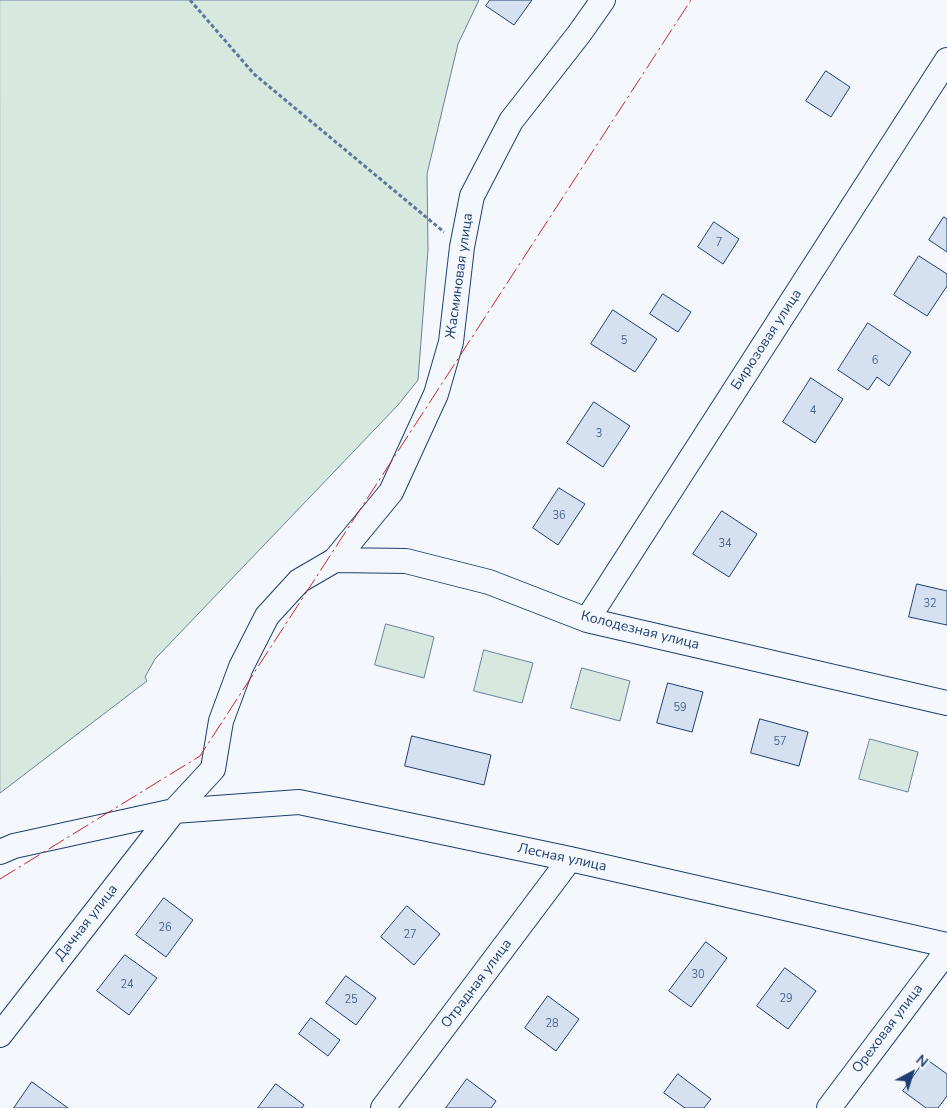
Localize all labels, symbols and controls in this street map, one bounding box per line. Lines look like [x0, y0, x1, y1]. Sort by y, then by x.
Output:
street label: Жасминовая улица [443, 212, 477, 340]
house number: 7 [716, 236, 722, 250]
street label: Бирюзовая улица [728, 286, 806, 394]
house number: 5 [621, 334, 627, 348]
house number: 6 [872, 354, 878, 368]
house number: 4 [810, 404, 816, 418]
house number: 3 [596, 427, 602, 441]
house number: 36 [552, 509, 566, 523]
house number: 34 [718, 537, 732, 551]
house number: 32 [923, 597, 937, 611]
street label: Колодезная улица [579, 608, 701, 654]
house number: 59 [673, 701, 687, 715]
house number: 57 [773, 735, 787, 749]
street label: Лесная улица [516, 840, 608, 876]
street label: Дачная улица [52, 882, 122, 964]
house number: 26 [158, 921, 172, 935]
house number: 27 [403, 928, 417, 942]
street label: Отрадная улица [438, 936, 516, 1032]
house number: 30 [691, 968, 705, 982]
house number: 24 [120, 978, 134, 992]
street label: Ореховая улица [849, 981, 927, 1077]
house number: 29 [779, 992, 793, 1006]
house number: 25 [344, 993, 358, 1007]
house number: 28 [545, 1017, 559, 1031]
north arrow [887, 1048, 937, 1098]
text: N [912, 1050, 932, 1072]

